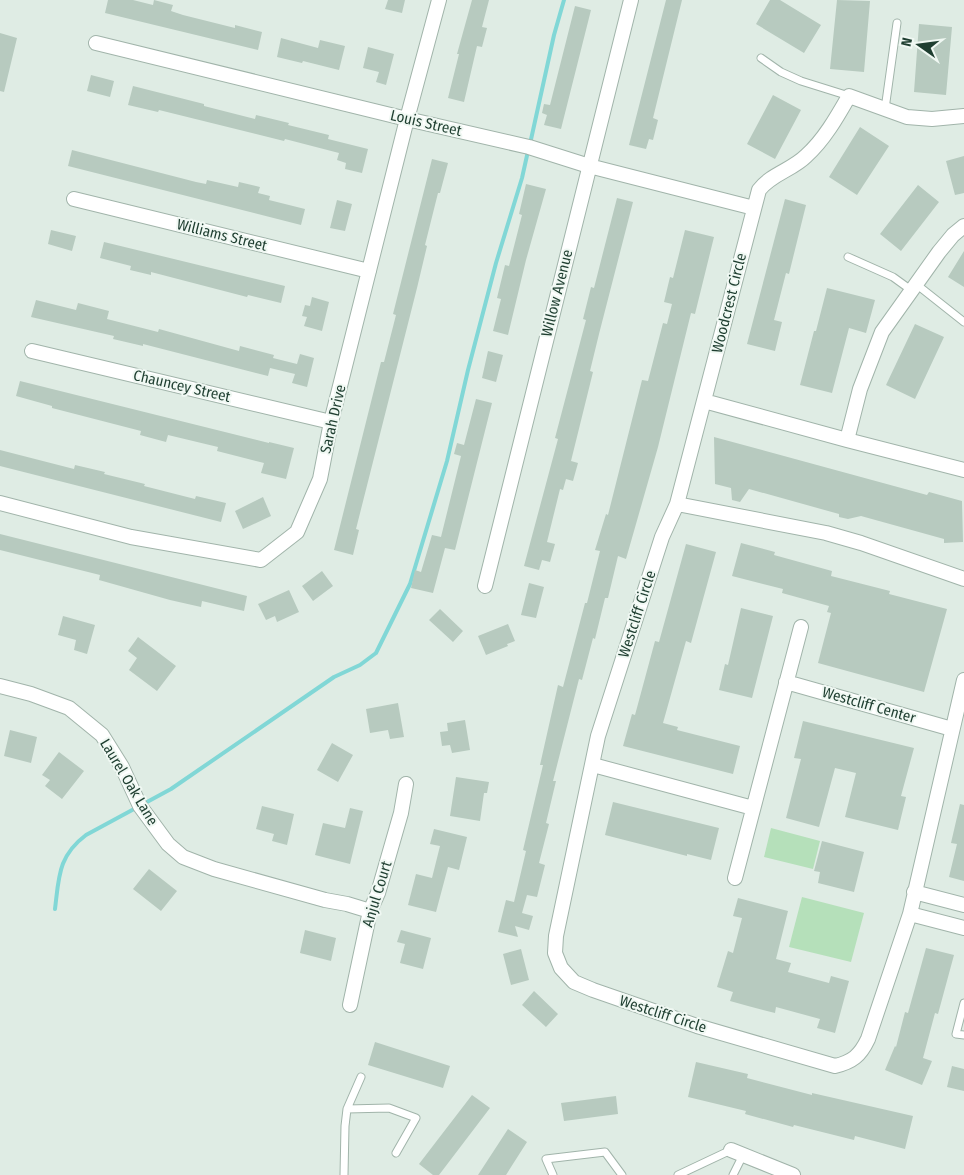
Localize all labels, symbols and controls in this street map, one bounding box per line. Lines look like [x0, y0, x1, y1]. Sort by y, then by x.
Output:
north arrow [894, 20, 944, 70]
text: N [898, 36, 916, 48]
street label: Louis Street [389, 106, 464, 140]
street label: Williams Street [175, 215, 269, 255]
street label: Willow Avenue [537, 248, 577, 338]
street label: Woodcrest Circle [708, 251, 750, 355]
street label: Chauncey Street [132, 366, 232, 406]
street label: Sarah Drive [316, 383, 350, 455]
street label: Westcliff Circle [614, 568, 660, 660]
street label: Westcliff Center [820, 683, 919, 727]
street label: Laurel Oak Lane [96, 735, 162, 829]
street label: Anjul Court [358, 859, 396, 929]
street label: Westcliff Circle [617, 991, 709, 1037]

